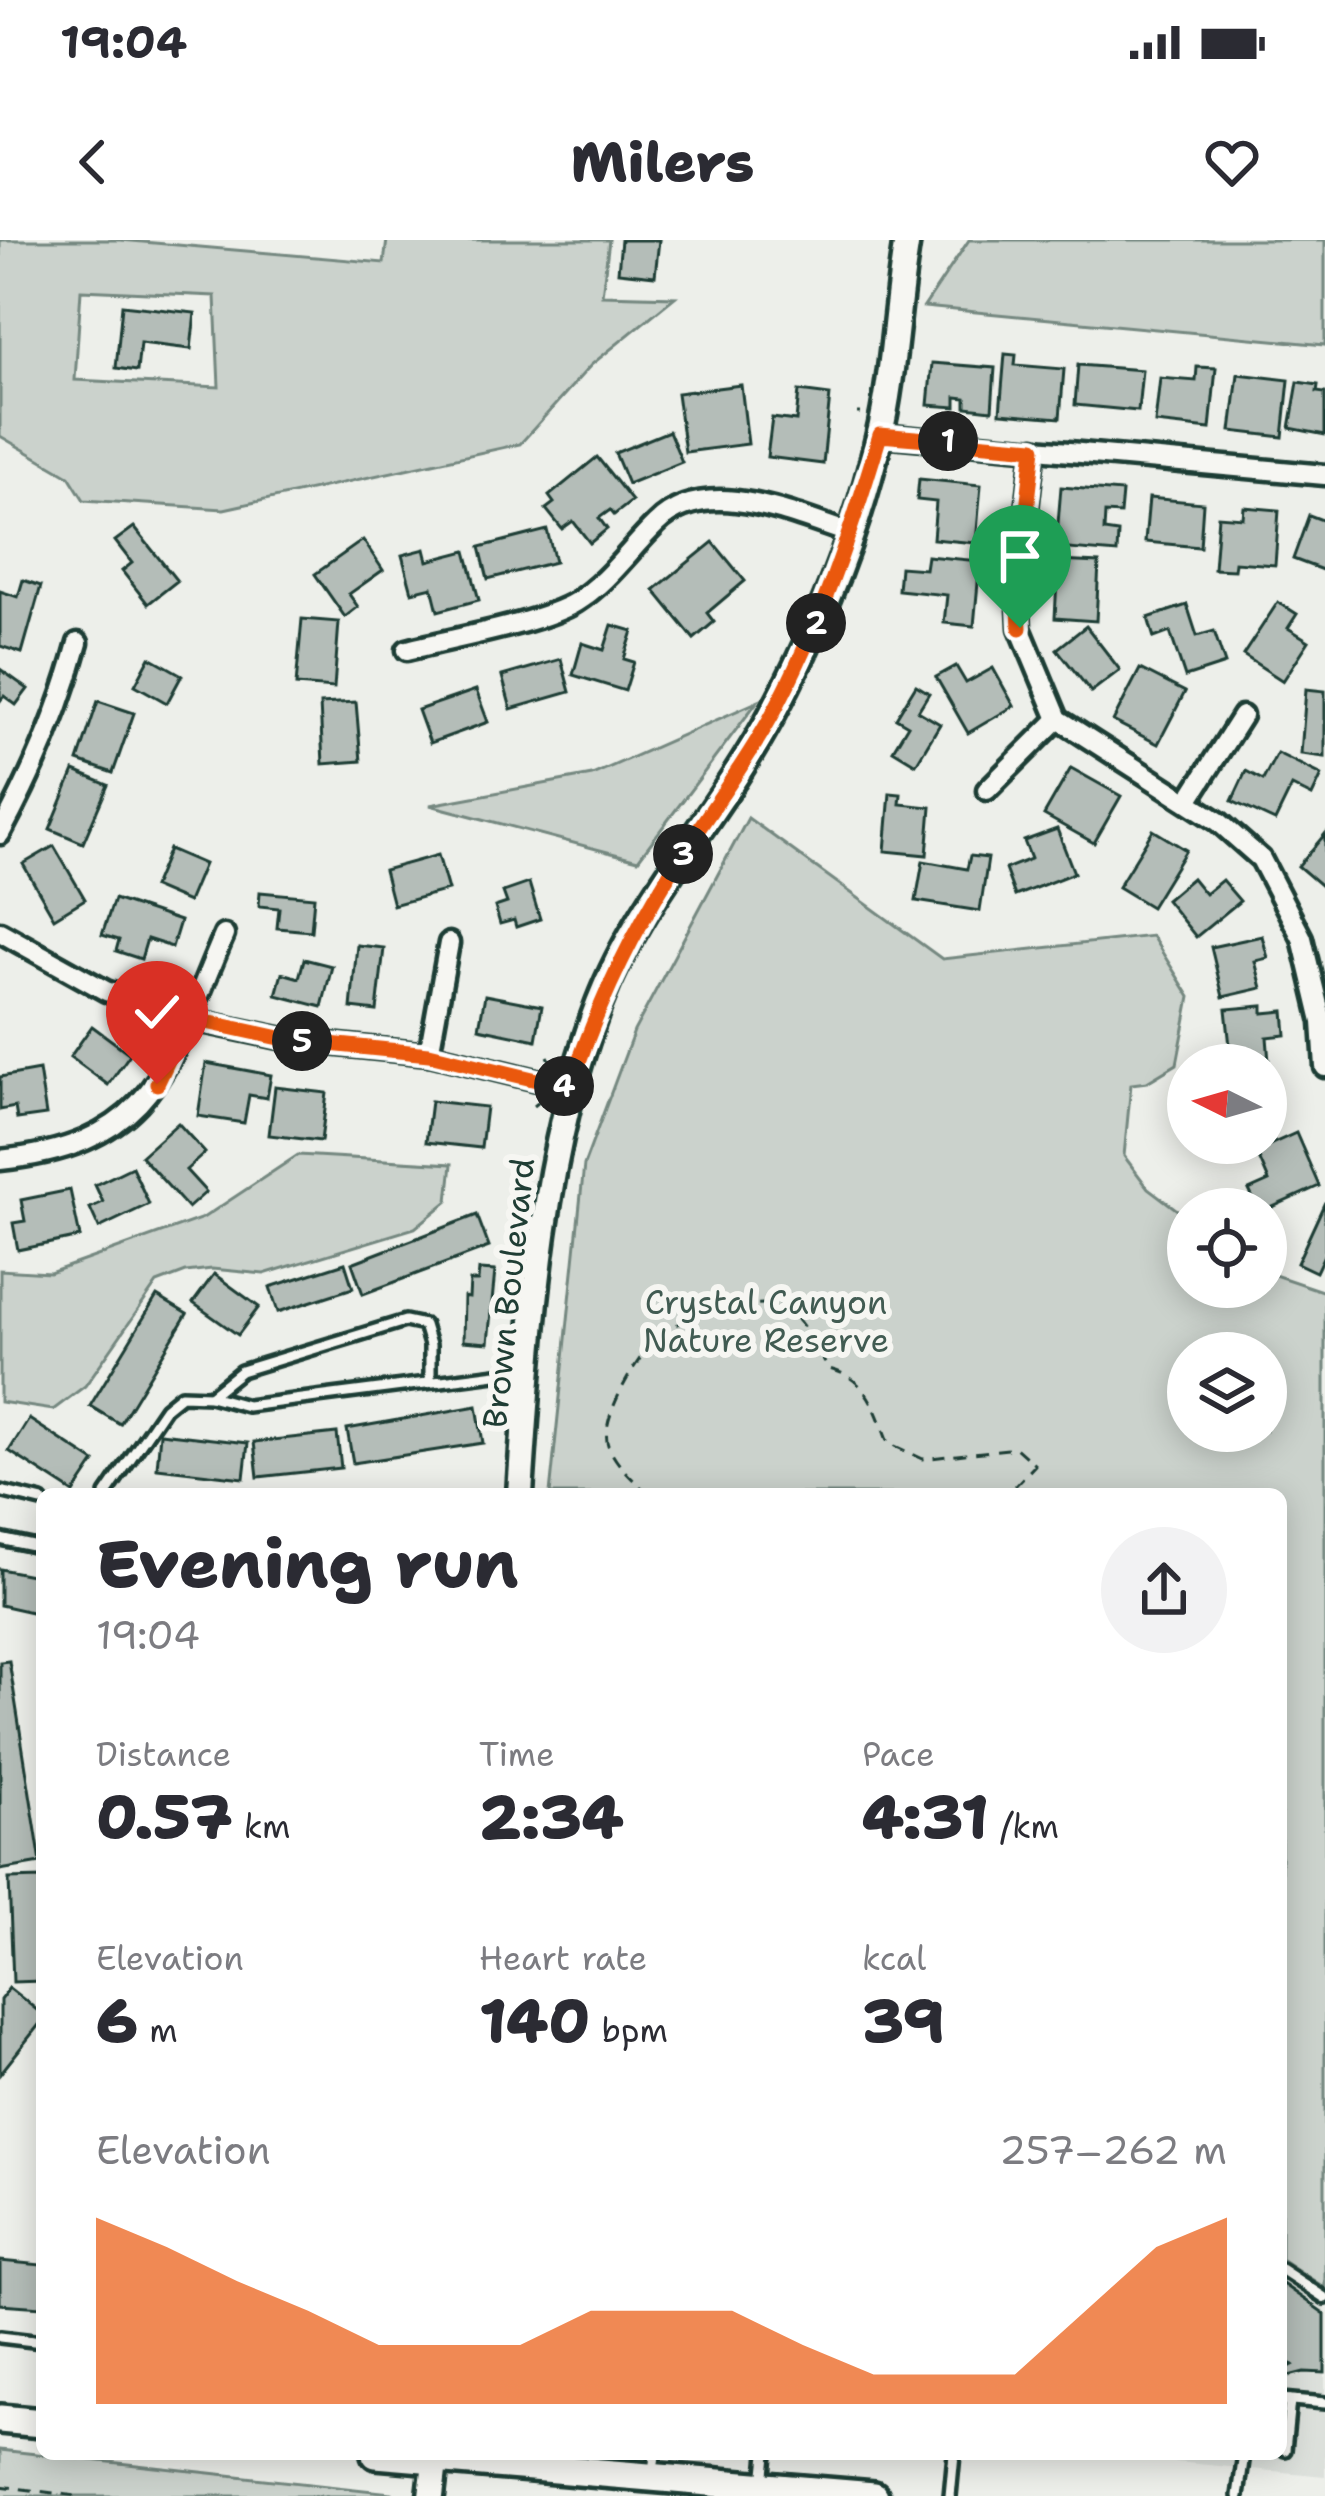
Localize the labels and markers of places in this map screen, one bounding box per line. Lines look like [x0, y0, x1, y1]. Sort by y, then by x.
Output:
pin: 1 [918, 411, 978, 471]
pin [969, 505, 1071, 628]
pin: 2 [786, 593, 846, 653]
pin: 3 [653, 824, 713, 884]
pin [106, 961, 208, 1084]
pin: 5 [272, 1011, 332, 1071]
pin: 4 [534, 1056, 594, 1116]

